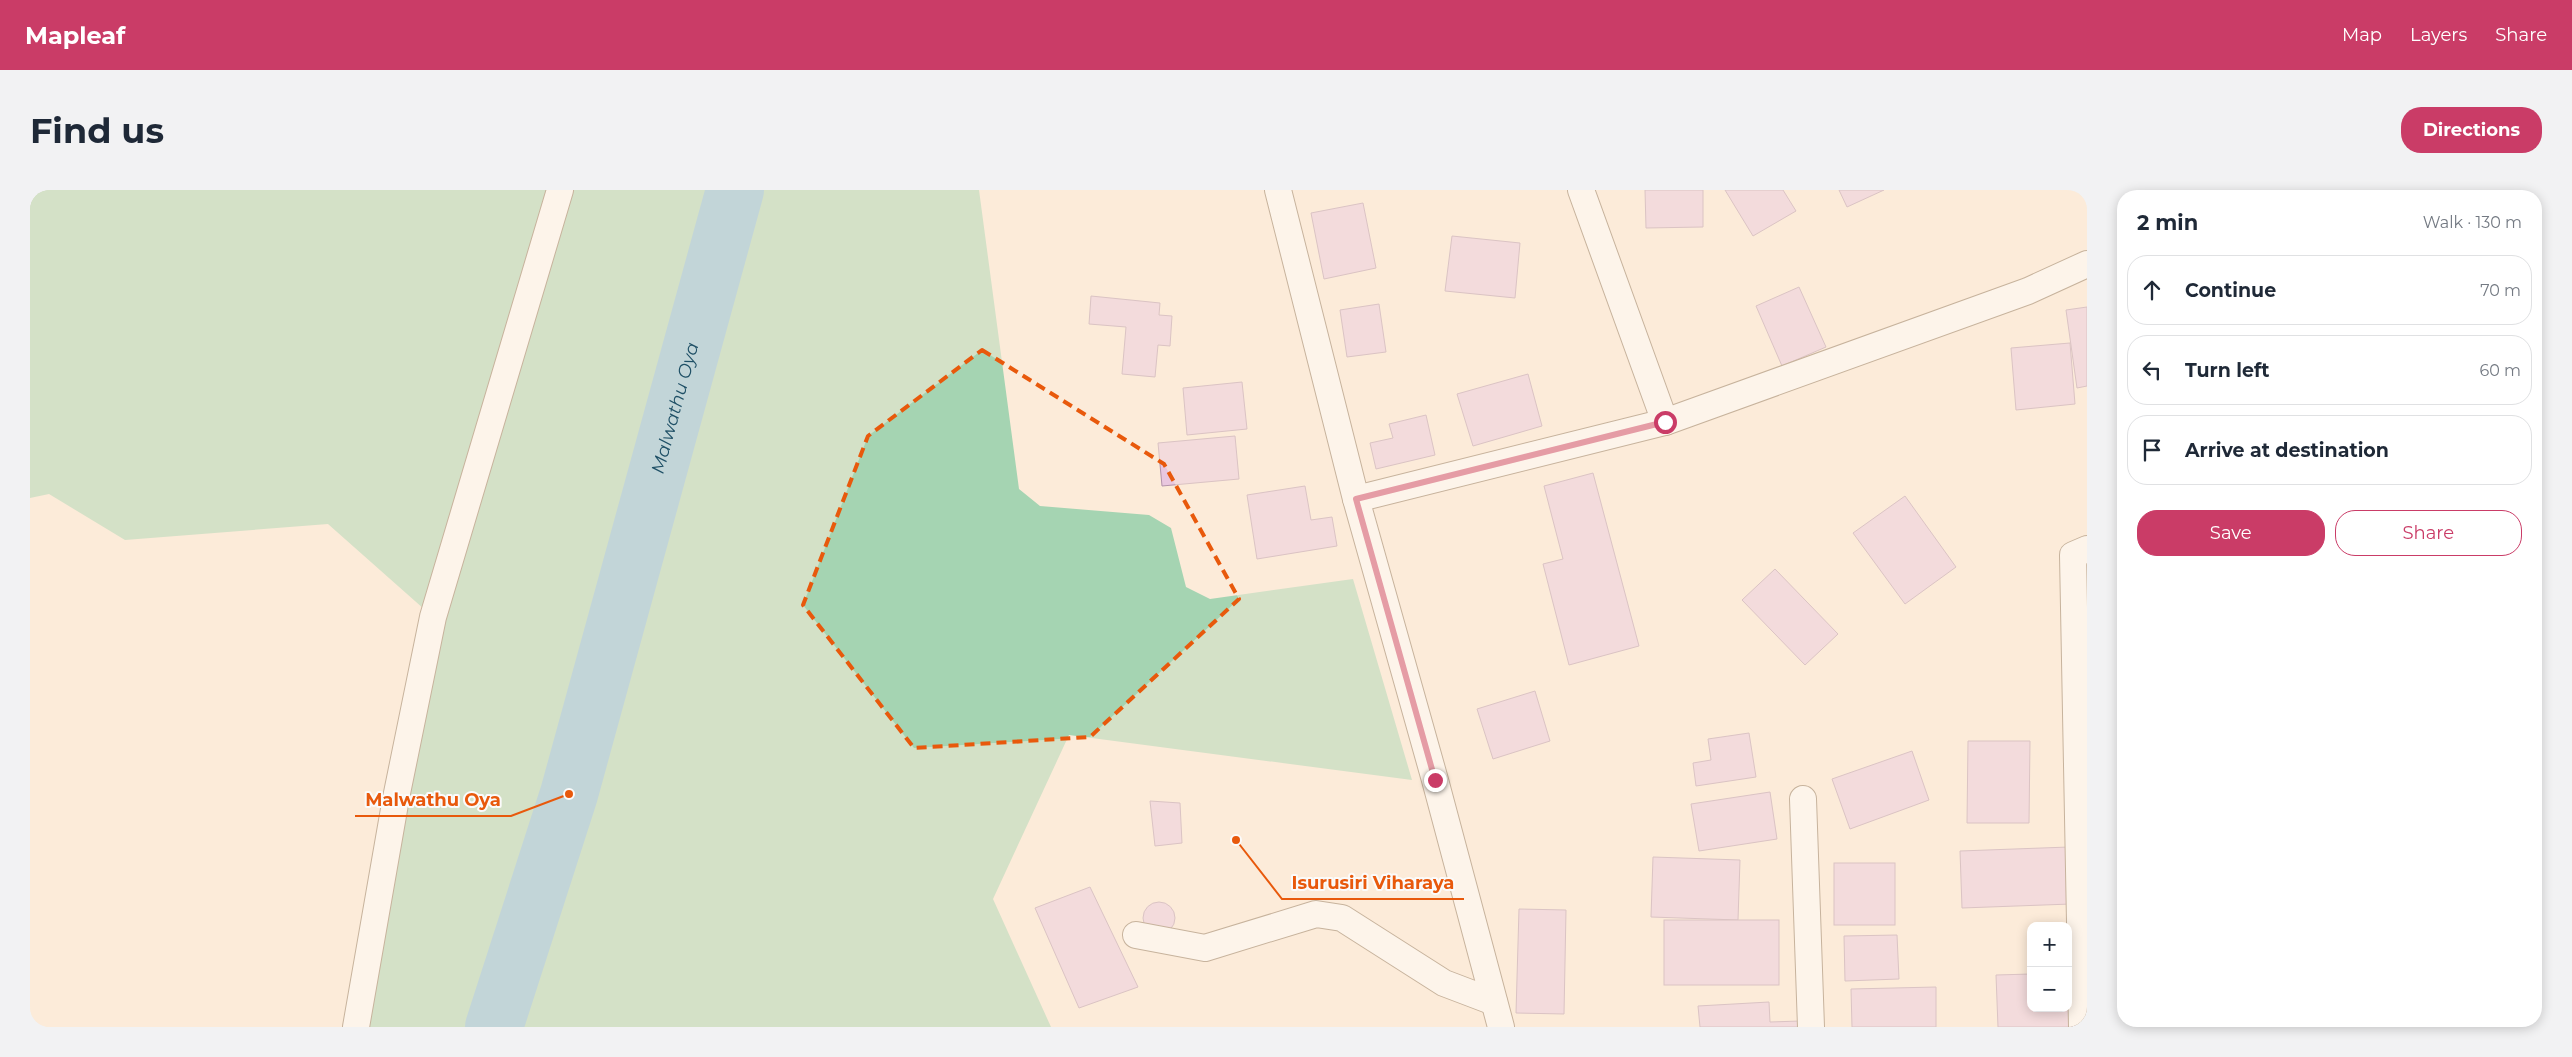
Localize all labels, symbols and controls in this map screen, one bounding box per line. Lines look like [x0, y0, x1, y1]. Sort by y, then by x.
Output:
text: Mapleaf [25, 21, 125, 50]
text: Map [2342, 24, 2382, 46]
text: Layers [2410, 24, 2467, 46]
text: Share [2495, 24, 2547, 46]
button: Directions [2401, 107, 2542, 153]
text: Find us [30, 109, 164, 152]
text: 2 min [2137, 210, 2198, 235]
text: Walk · 130 m [2423, 213, 2522, 232]
icon: ahead [2138, 276, 2166, 304]
text: Continue [2185, 279, 2276, 302]
text: 70 m [2480, 281, 2521, 300]
water label: Malwathu Oya [647, 340, 704, 476]
icon: left [2138, 356, 2166, 384]
text: Turn left [2185, 359, 2270, 382]
text: 60 m [2479, 361, 2521, 380]
route start [1654, 411, 1677, 434]
icon: arrive [2138, 436, 2166, 464]
text: Arrive at destination [2185, 439, 2389, 462]
button: Save [2137, 510, 2325, 556]
button: Share [2335, 510, 2522, 556]
route end [1424, 769, 1447, 792]
callout: Malwathu Oya [355, 783, 511, 816]
text: Malwathu Oya [365, 789, 501, 811]
callout: Isurusiri Viharaya [1282, 866, 1464, 899]
text: Isurusiri Viharaya [1292, 872, 1454, 894]
map controls [2027, 922, 2072, 1012]
button: + [2027, 922, 2072, 967]
button: − [2027, 967, 2072, 1012]

